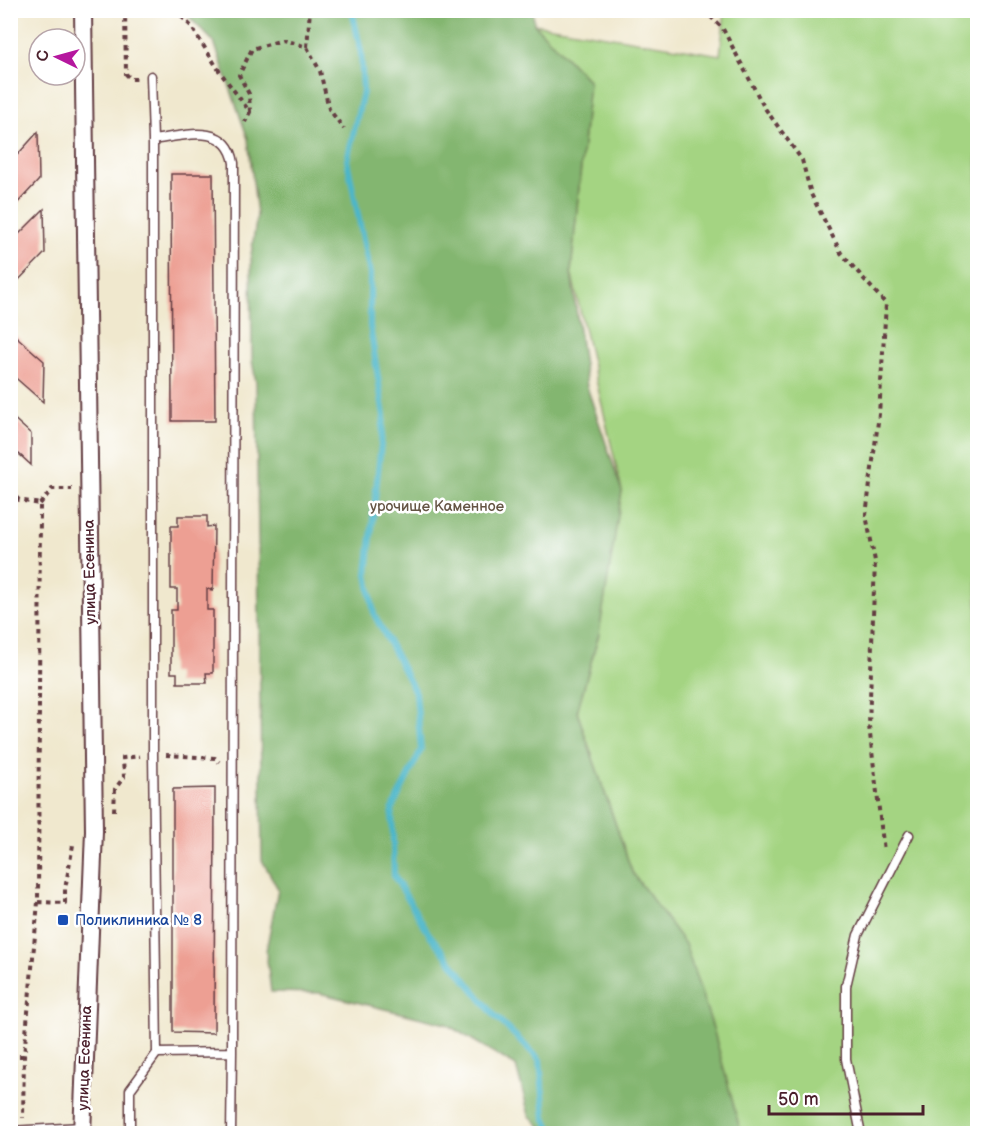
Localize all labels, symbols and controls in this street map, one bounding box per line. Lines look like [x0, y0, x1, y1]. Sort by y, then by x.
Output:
north arrow [27, 27, 87, 87]
text: С [34, 49, 54, 62]
park label: урочище Каменное [370, 497, 504, 516]
street label: улица Есенина [80, 519, 100, 625]
place label: Поликлиника № 8 [75, 911, 202, 930]
marker: Поликлиника № 8 [56, 913, 70, 927]
street label: улица Есенина [74, 1005, 96, 1111]
scale bar [769, 1078, 924, 1116]
text: 50 m [778, 1089, 819, 1110]

